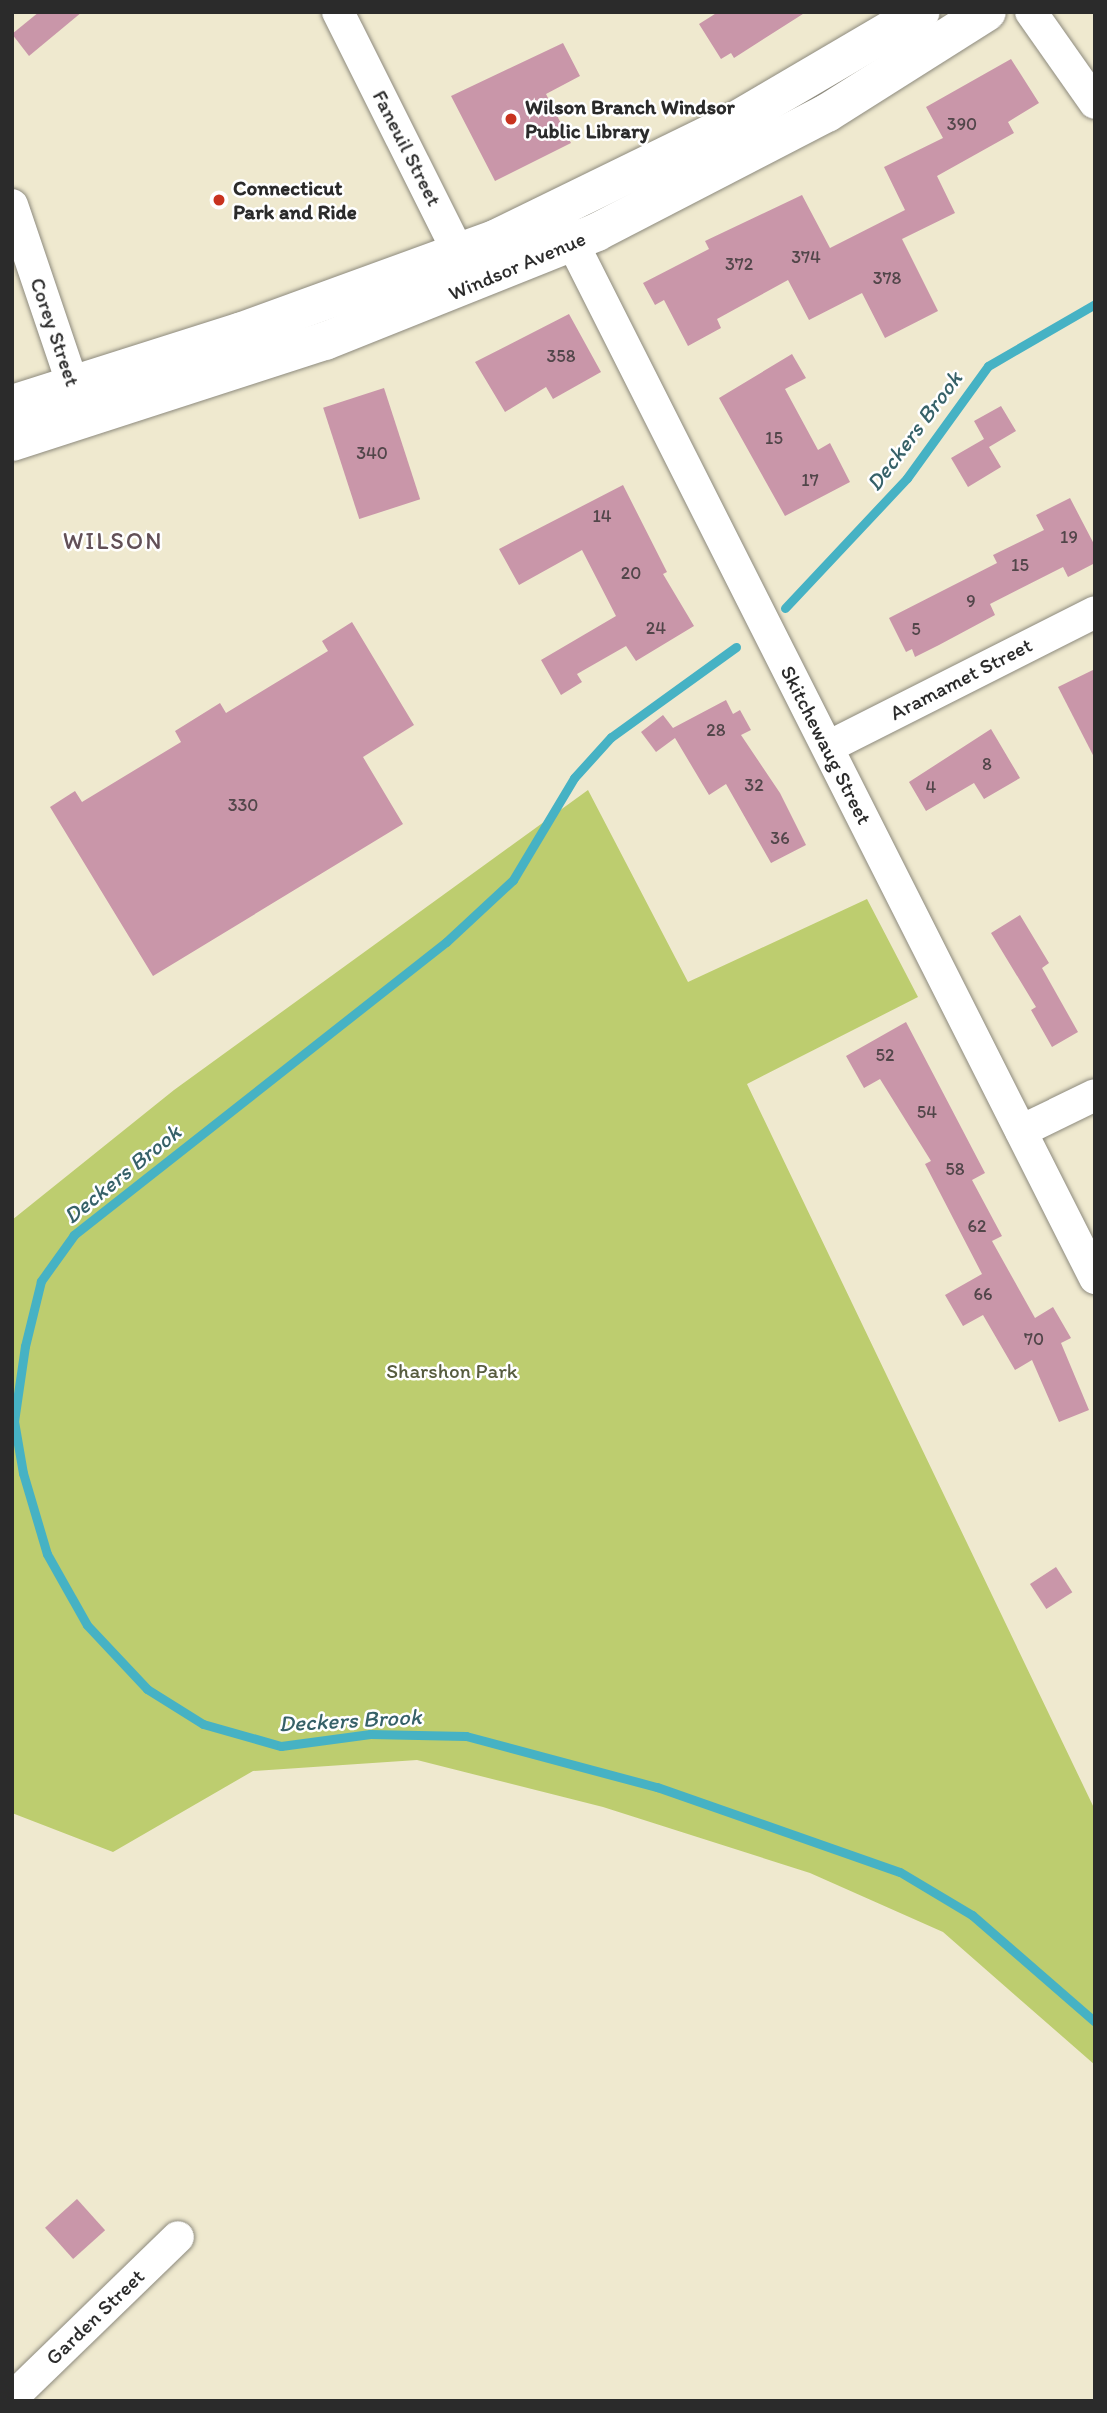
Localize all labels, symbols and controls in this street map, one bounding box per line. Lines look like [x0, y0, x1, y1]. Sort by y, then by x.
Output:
street label: Faneuil Street [367, 86, 447, 210]
place label: Wilson Branch Windsor Public Library [525, 94, 736, 144]
marker: Wilson Branch Windsor Public Library [503, 111, 519, 127]
house number: 390 [947, 113, 977, 135]
place label: Connecticut Park and Ride [233, 175, 357, 225]
marker: Connecticut Park and Ride [211, 192, 227, 208]
street label: Windsor Avenue [445, 226, 589, 306]
house number: 374 [791, 246, 821, 268]
house number: 372 [725, 253, 753, 275]
house number: 378 [873, 267, 901, 289]
street label: Corey Street [25, 275, 85, 389]
house number: 358 [546, 345, 576, 367]
water label: Deckers Brook [860, 365, 968, 497]
house number: 15 [765, 427, 783, 449]
house number: 340 [356, 442, 388, 464]
house number: 17 [801, 469, 819, 491]
house number: 14 [592, 505, 612, 527]
house number: 19 [1060, 526, 1078, 548]
district label: WILSON [63, 527, 163, 555]
house number: 15 [1011, 554, 1029, 576]
house number: 20 [621, 562, 641, 584]
house number: 9 [966, 590, 976, 612]
house number: 24 [646, 617, 666, 639]
house number: 5 [911, 618, 921, 640]
street label: Aramamet Street [886, 632, 1036, 726]
street label: Skitchewaug Street [775, 661, 877, 829]
house number: 28 [706, 719, 726, 741]
house number: 8 [982, 753, 992, 775]
house number: 32 [744, 774, 764, 796]
house number: 4 [926, 776, 936, 798]
house number: 330 [228, 794, 258, 816]
house number: 36 [770, 827, 790, 849]
house number: 52 [876, 1044, 894, 1066]
house number: 54 [917, 1101, 937, 1123]
water label: Deckers Brook [58, 1118, 186, 1230]
house number: 58 [945, 1158, 965, 1180]
house number: 62 [968, 1215, 986, 1237]
house number: 66 [973, 1283, 993, 1305]
house number: 70 [1024, 1328, 1044, 1350]
park label: Sharshon Park [387, 1358, 517, 1384]
water label: Deckers Brook [278, 1702, 422, 1738]
street label: Garden Street [41, 2264, 149, 2370]

